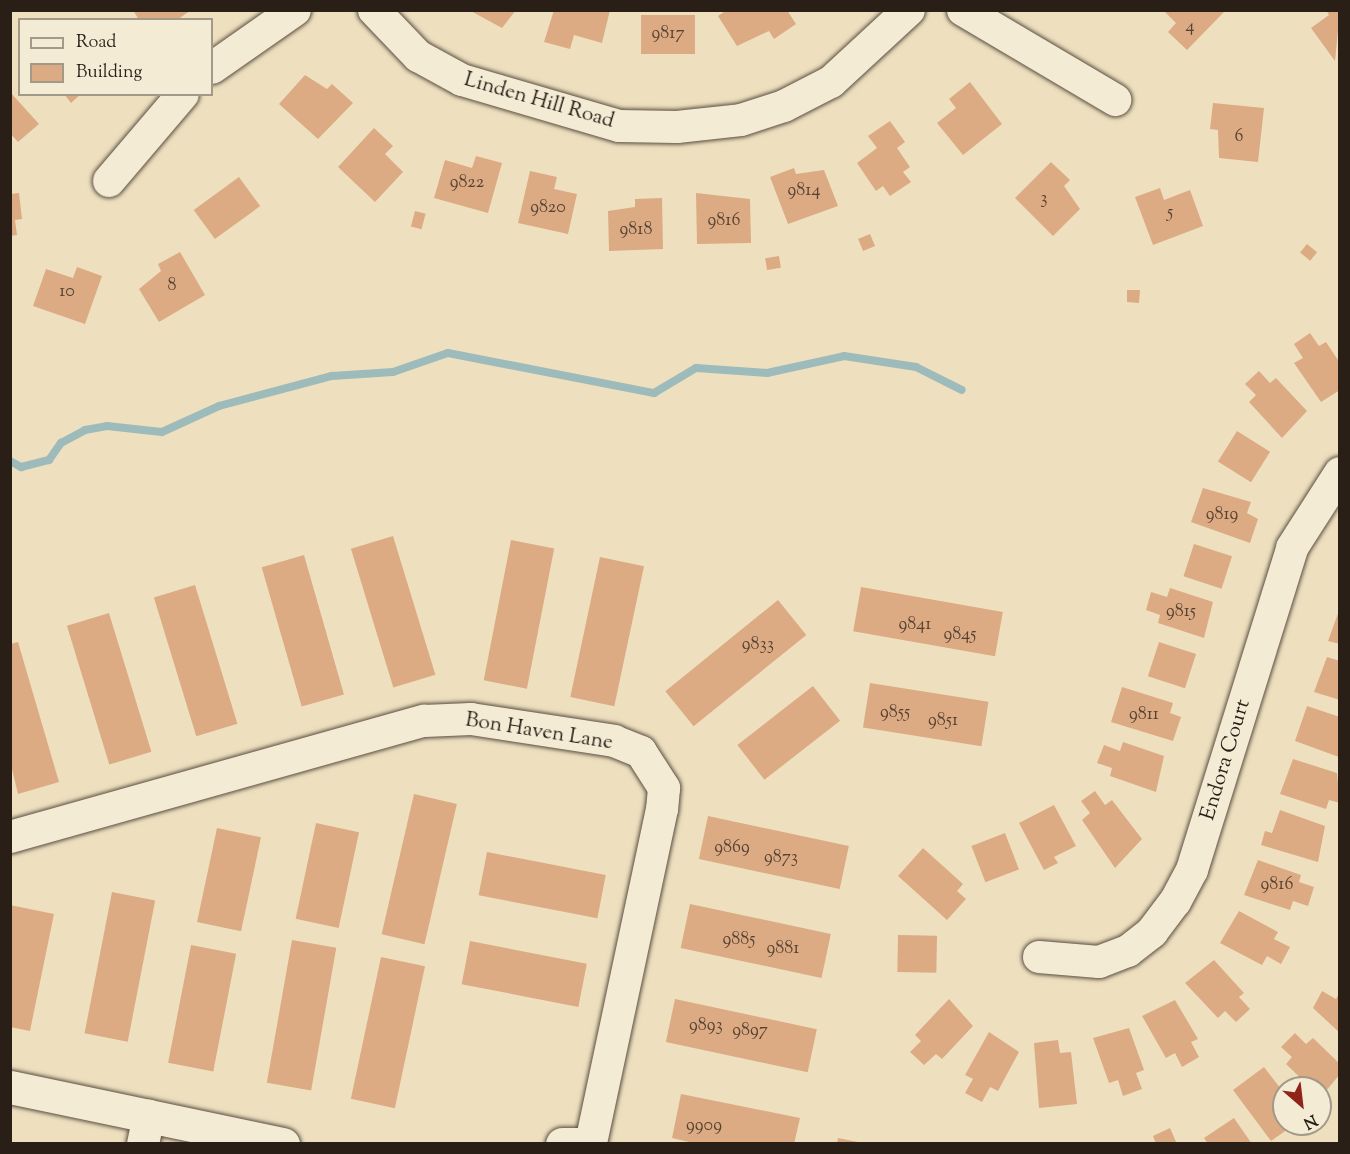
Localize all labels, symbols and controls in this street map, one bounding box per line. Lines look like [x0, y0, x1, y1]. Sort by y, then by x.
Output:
house number: 4 [1185, 16, 1195, 38]
legend [18, 18, 213, 96]
house number: 9817 [652, 23, 684, 45]
text: Road [76, 30, 116, 56]
text: Building [76, 60, 142, 86]
street label: Linden Hill Road [461, 68, 617, 134]
house number: 6 [1235, 126, 1243, 148]
house number: 9822 [450, 172, 484, 194]
house number: 9814 [788, 180, 820, 202]
house number: 3 [1040, 188, 1048, 210]
house number: 9820 [530, 197, 566, 219]
house number: 5 [1167, 202, 1173, 224]
house number: 9816 [708, 210, 740, 232]
house number: 9818 [620, 219, 652, 241]
house number: 8 [168, 275, 176, 297]
house number: 10 [59, 281, 75, 303]
house number: 9819 [1206, 504, 1238, 526]
house number: 9815 [1166, 601, 1196, 623]
house number: 9841 [899, 614, 931, 636]
house number: 9845 [944, 624, 976, 646]
house number: 9833 [742, 634, 774, 656]
street label: Endora Court [1196, 697, 1256, 823]
house number: 9855 [880, 702, 910, 724]
house number: 9811 [1129, 704, 1159, 726]
street label: Bon Haven Lane [463, 708, 615, 756]
house number: 9851 [928, 710, 958, 732]
house number: 9869 [714, 837, 750, 859]
house number: 9873 [764, 847, 798, 869]
house number: 9816 [1261, 874, 1293, 896]
house number: 9885 [723, 929, 755, 951]
house number: 9881 [767, 938, 799, 960]
house number: 9893 [689, 1015, 723, 1037]
house number: 9897 [732, 1020, 768, 1042]
north arrow [1272, 1076, 1332, 1136]
text: N [1299, 1107, 1321, 1134]
house number: 9909 [686, 1115, 722, 1137]

